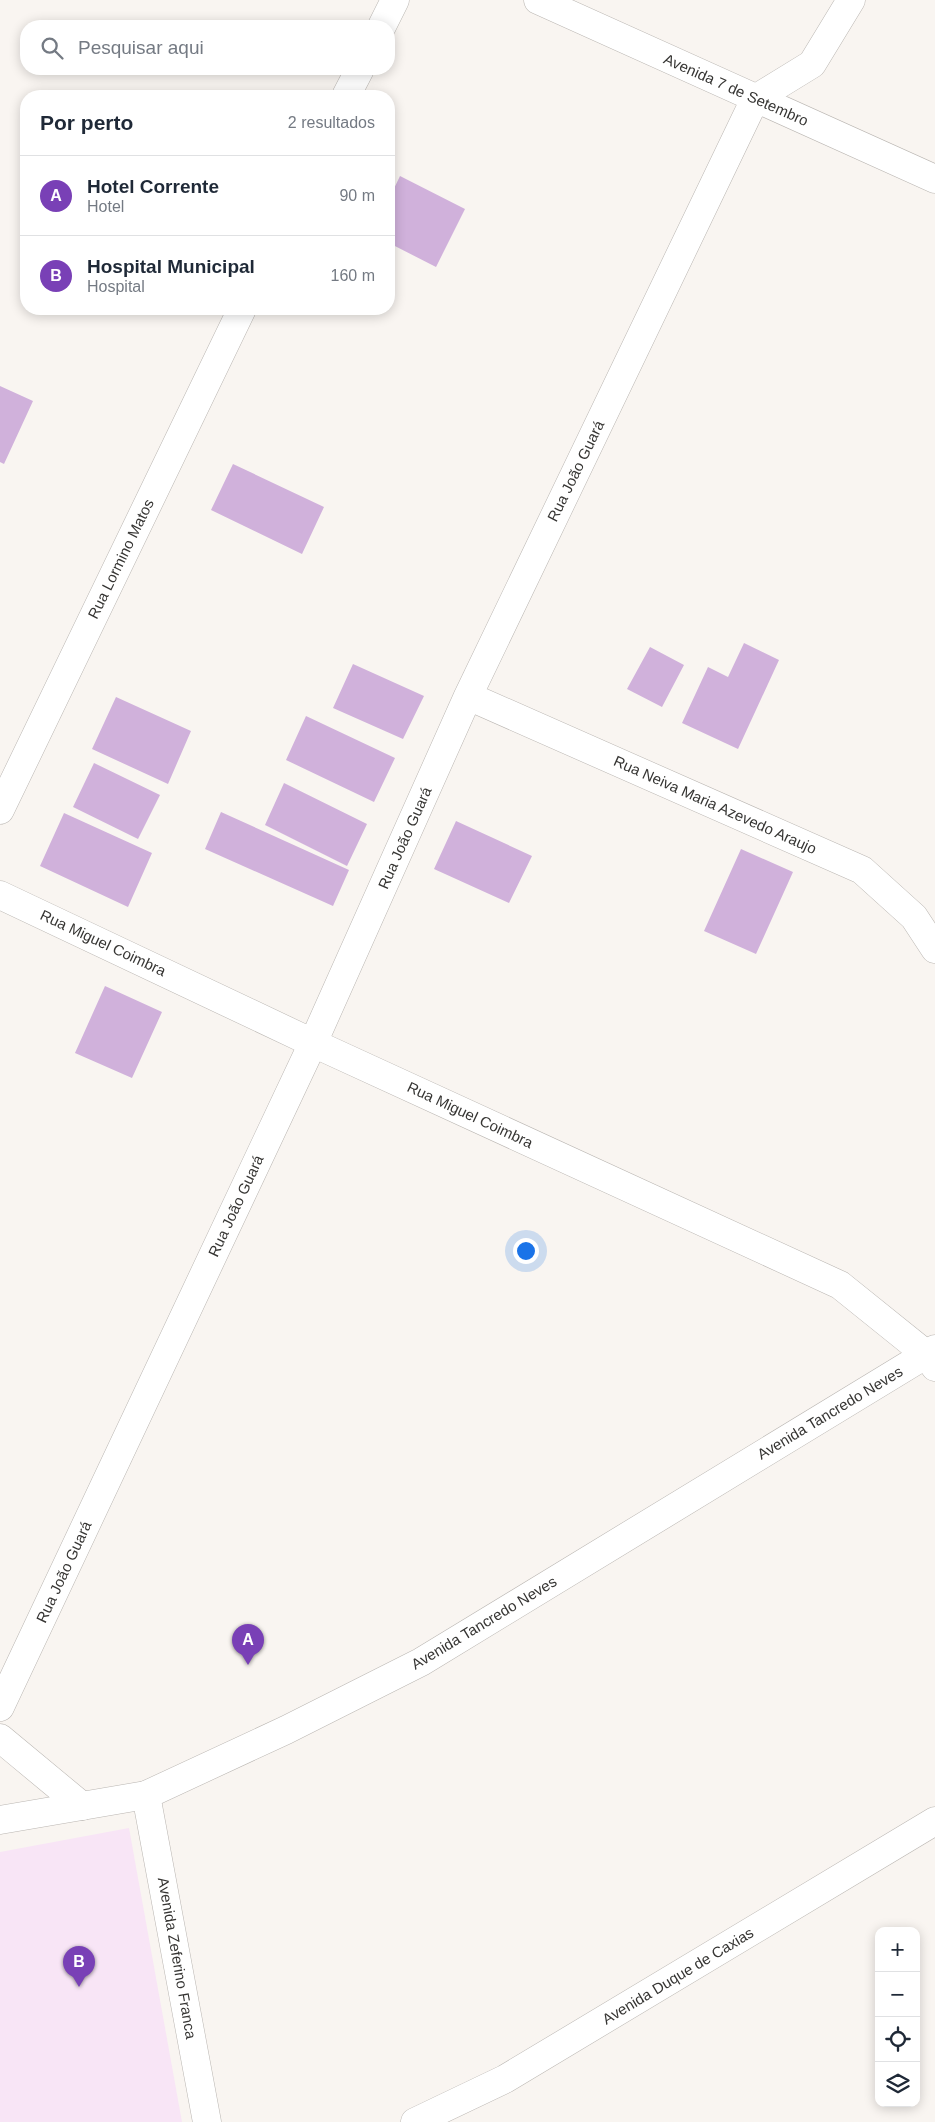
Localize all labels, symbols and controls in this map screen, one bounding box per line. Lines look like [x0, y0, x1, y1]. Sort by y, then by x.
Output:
search box [20, 20, 395, 75]
icon: search [38, 34, 66, 62]
text: Pesquisar aqui [78, 37, 204, 58]
street label: Avenida 7 de Setembro [661, 50, 811, 129]
text: Por perto [40, 111, 133, 134]
text: 2 resultados [288, 114, 375, 131]
text: Hotel Corrente [87, 176, 219, 197]
text: A [50, 187, 62, 204]
text: 90 m [339, 187, 375, 204]
text: Hotel [87, 198, 124, 215]
text: Hospital Municipal [87, 256, 255, 277]
text: B [50, 267, 62, 284]
text: 160 m [331, 267, 375, 284]
text: Hospital [87, 278, 145, 295]
street label: Rua João Guará [544, 417, 608, 524]
street label: Rua Lormino Matos [84, 496, 157, 621]
street label: Rua Neiva Maria Azevedo Araujo [611, 752, 819, 857]
street label: Rua João Guará [374, 783, 435, 892]
street label: Rua Miguel Coimbra [38, 906, 169, 979]
street label: Rua Miguel Coimbra [405, 1078, 536, 1151]
street label: Rua João Guará [205, 1152, 267, 1259]
your location [513, 1238, 539, 1264]
street label: Avenida Tancredo Neves [754, 1362, 905, 1463]
street label: Rua João Guará [33, 1518, 95, 1625]
street label: Avenida Tancredo Neves [408, 1572, 559, 1673]
pin: A [232, 1624, 264, 1665]
street label: Avenida Zeferino Franca [155, 1876, 200, 2041]
street label: Avenida Duque de Caxias [599, 1924, 756, 2027]
map controls [875, 1927, 920, 2107]
button: + [875, 1927, 920, 1972]
pin: B [63, 1946, 95, 1987]
button: − [875, 1972, 920, 2017]
button: locate [875, 2017, 920, 2062]
button: layers [875, 2062, 920, 2107]

